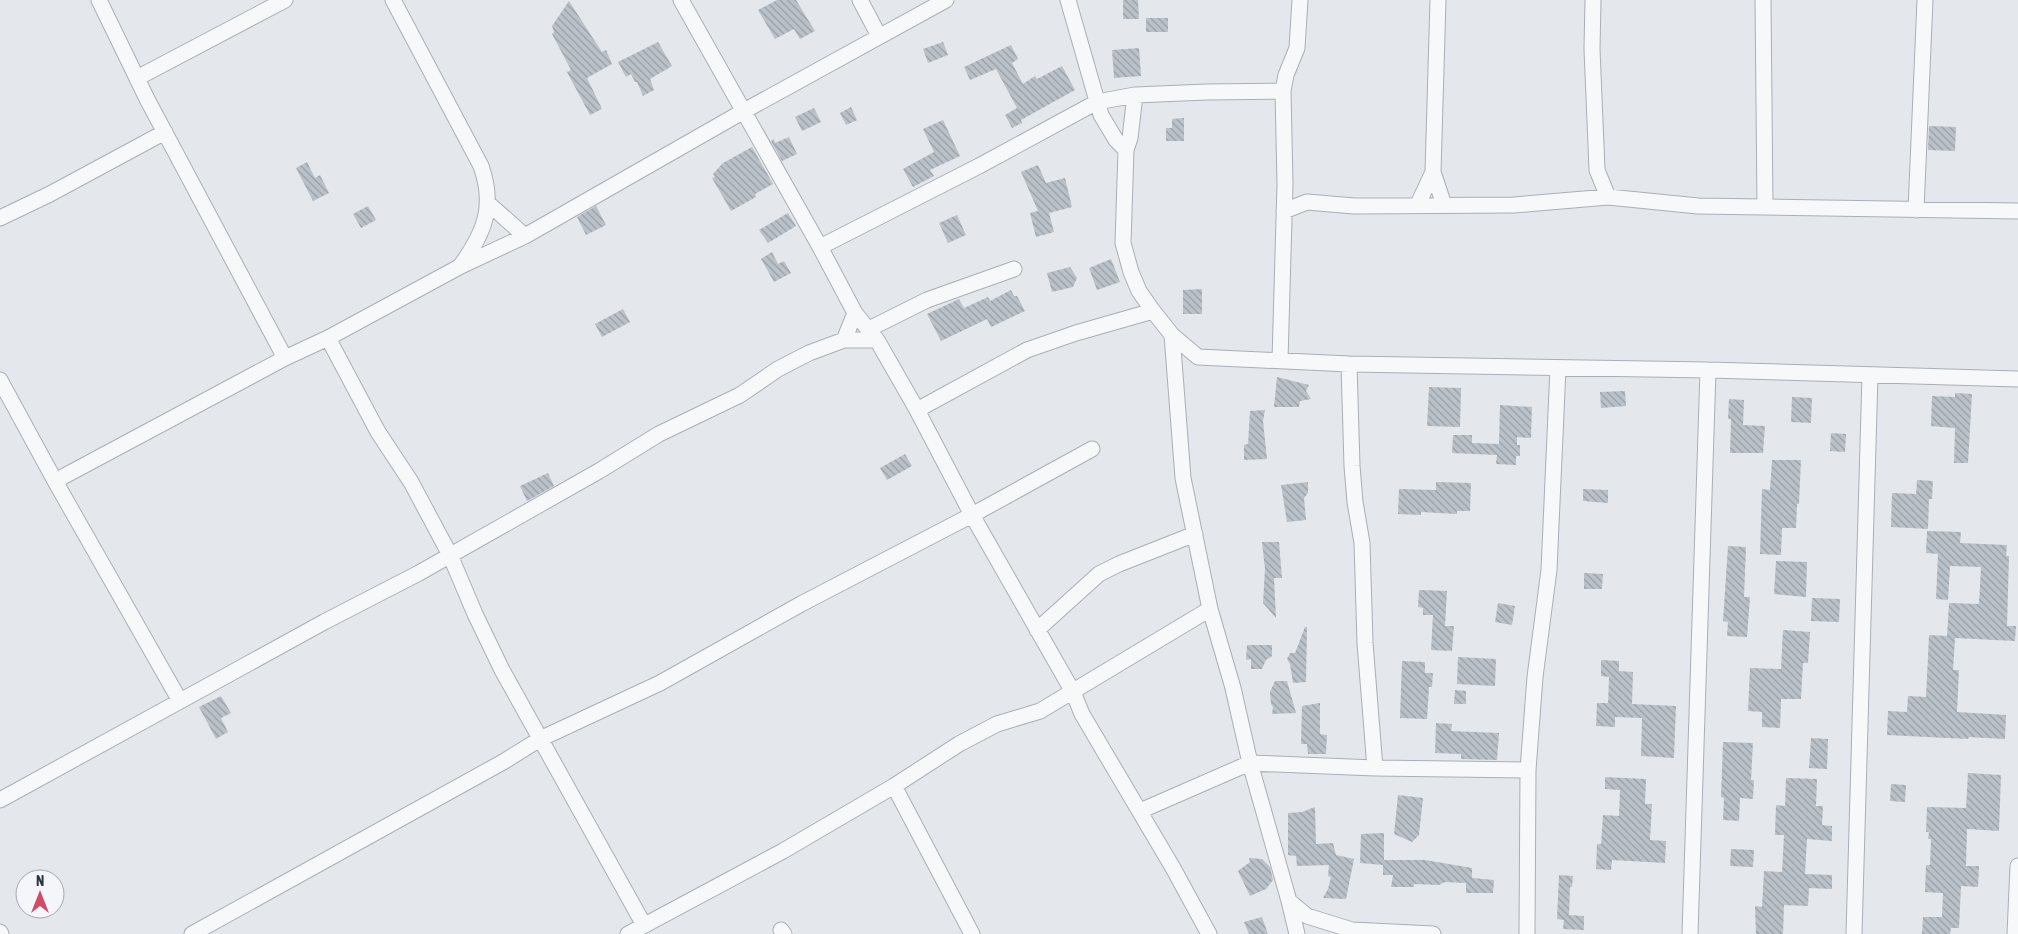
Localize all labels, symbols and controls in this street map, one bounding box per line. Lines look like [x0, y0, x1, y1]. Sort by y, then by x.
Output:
north arrow [15, 869, 65, 919]
text: N [36, 873, 44, 889]

